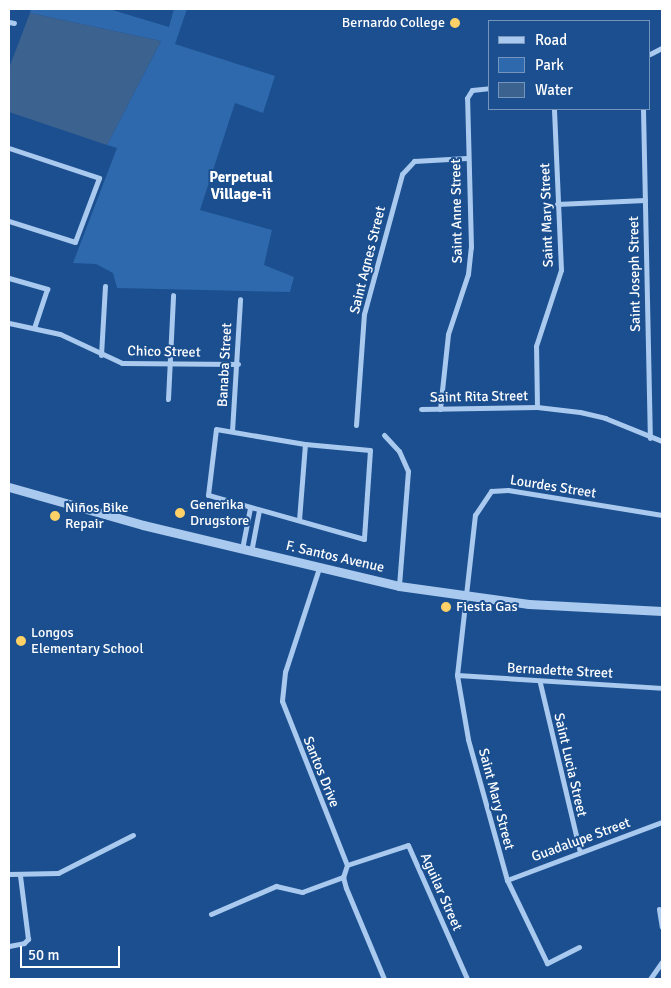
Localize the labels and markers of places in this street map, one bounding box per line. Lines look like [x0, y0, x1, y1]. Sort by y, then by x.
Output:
place label: Bernardo College [342, 15, 445, 31]
marker: Bernardo College [449, 17, 461, 29]
place label: Generika Drugstore [190, 497, 249, 530]
place label: Niños Bike Repair [65, 500, 128, 532]
marker: Generika Drugstore [174, 507, 186, 519]
marker: Niños Bike Repair [49, 510, 61, 522]
place label: Fiesta Gas [456, 599, 518, 615]
marker: Fiesta Gas [440, 601, 452, 613]
place label: Longos Elementary School [31, 625, 144, 658]
marker: Longos Elementary School [15, 635, 27, 647]

